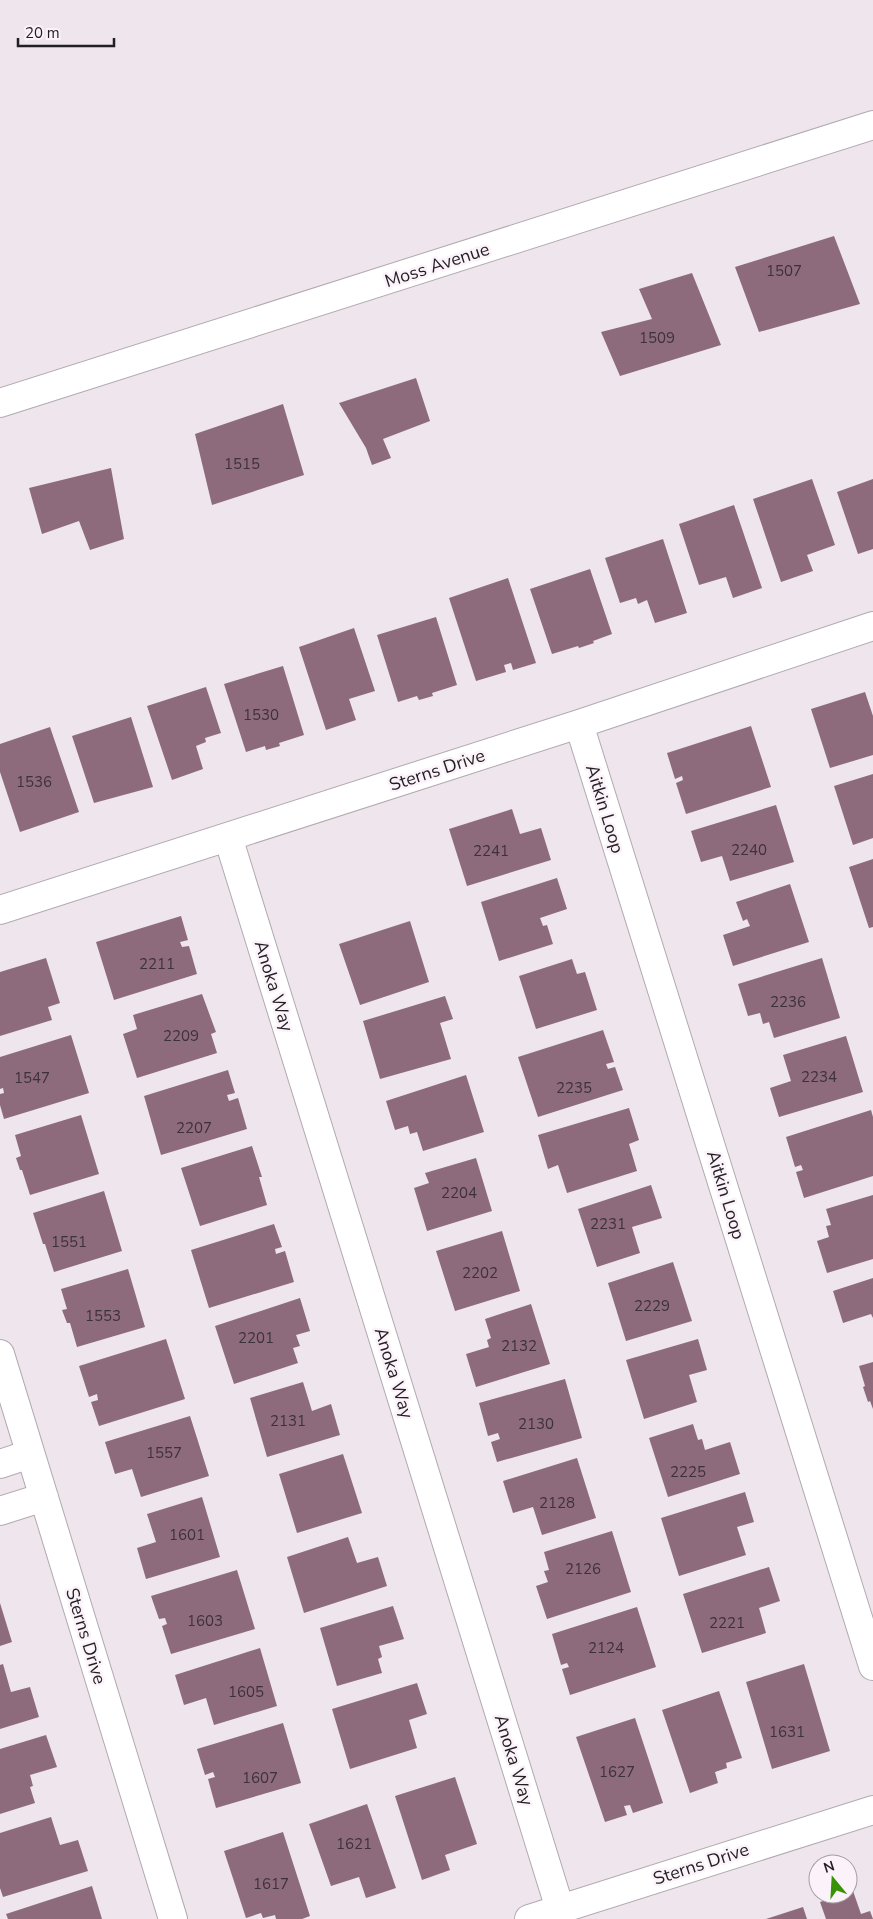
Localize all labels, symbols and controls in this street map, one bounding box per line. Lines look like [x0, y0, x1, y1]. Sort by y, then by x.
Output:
scale bar [18, 15, 114, 47]
text: 20 m [25, 23, 60, 43]
street label: Moss Avenue [382, 237, 492, 293]
house number: 1507 [766, 261, 802, 281]
house number: 1509 [639, 328, 675, 348]
house number: 1515 [224, 454, 260, 474]
house number: 1530 [243, 705, 279, 725]
street label: Sterns Drive [386, 743, 488, 797]
street label: Aitkin Loop [580, 762, 630, 856]
house number: 1536 [16, 772, 52, 792]
house number: 2240 [731, 840, 767, 860]
house number: 2241 [473, 841, 509, 861]
street label: Anoka Way [249, 938, 299, 1035]
house number: 2211 [139, 954, 175, 974]
house number: 2236 [770, 992, 806, 1012]
house number: 2209 [163, 1026, 199, 1046]
house number: 2234 [801, 1067, 837, 1087]
house number: 1547 [14, 1068, 50, 1088]
house number: 2235 [556, 1078, 592, 1098]
house number: 2207 [176, 1118, 212, 1138]
street label: Aitkin Loop [701, 1148, 751, 1242]
house number: 2204 [441, 1183, 477, 1203]
house number: 2231 [590, 1214, 626, 1234]
house number: 1551 [51, 1232, 87, 1252]
house number: 2202 [462, 1263, 498, 1283]
house number: 2229 [634, 1296, 670, 1316]
house number: 1553 [85, 1306, 121, 1326]
street label: Anoka Way [369, 1325, 419, 1422]
house number: 2201 [238, 1328, 274, 1348]
house number: 2132 [501, 1336, 537, 1356]
house number: 2131 [270, 1411, 306, 1431]
house number: 2130 [518, 1414, 554, 1434]
house number: 1557 [146, 1443, 182, 1463]
house number: 2225 [670, 1462, 706, 1482]
house number: 2128 [539, 1493, 575, 1513]
house number: 1601 [169, 1525, 205, 1545]
house number: 2126 [565, 1559, 601, 1579]
street label: Sterns Drive [60, 1585, 112, 1687]
house number: 1603 [187, 1611, 223, 1631]
house number: 2221 [709, 1613, 745, 1633]
house number: 2124 [588, 1638, 624, 1658]
house number: 1605 [228, 1682, 264, 1702]
street label: Anoka Way [489, 1712, 539, 1809]
house number: 1631 [769, 1722, 805, 1742]
house number: 1627 [599, 1762, 635, 1782]
house number: 1607 [242, 1768, 278, 1788]
house number: 1621 [336, 1834, 372, 1854]
street label: Sterns Drive [650, 1837, 752, 1891]
north arrow [808, 1854, 858, 1904]
text: N [821, 1856, 837, 1878]
house number: 1617 [253, 1874, 289, 1894]

